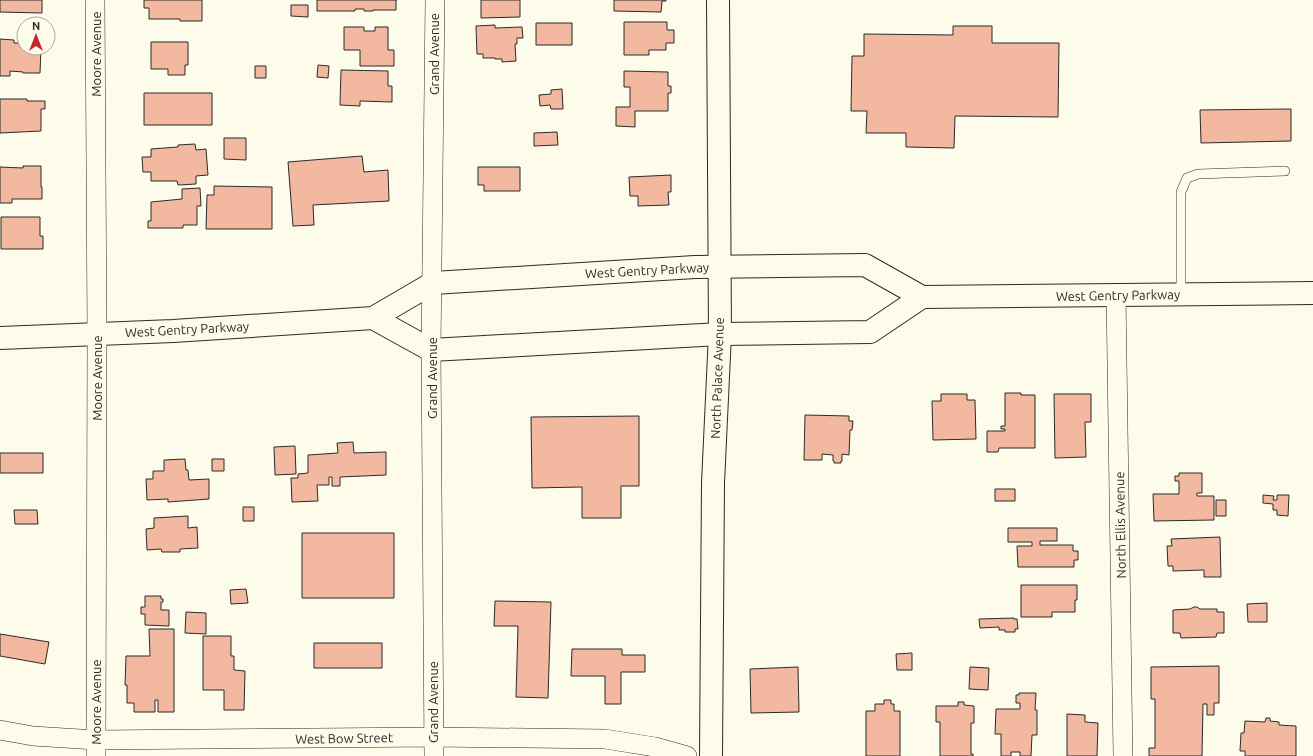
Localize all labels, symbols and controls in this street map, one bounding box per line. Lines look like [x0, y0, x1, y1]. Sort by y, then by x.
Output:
street label: Moore Avenue [89, 11, 103, 97]
street label: Grand Avenue [427, 13, 441, 95]
north arrow [16, 16, 56, 56]
text: N [32, 20, 40, 32]
street label: West Gentry Parkway [585, 260, 709, 280]
street label: West Gentry Parkway [1056, 287, 1180, 303]
street label: North Palace Avenue [708, 317, 726, 439]
street label: West Gentry Parkway [125, 319, 249, 339]
street label: Moore Avenue [90, 335, 104, 421]
street label: Grand Avenue [425, 337, 439, 419]
street label: North Ellis Avenue [1112, 471, 1128, 579]
street label: Moore Avenue [89, 659, 103, 745]
street label: Grand Avenue [426, 661, 440, 743]
street label: West Bow Street [295, 730, 393, 746]

